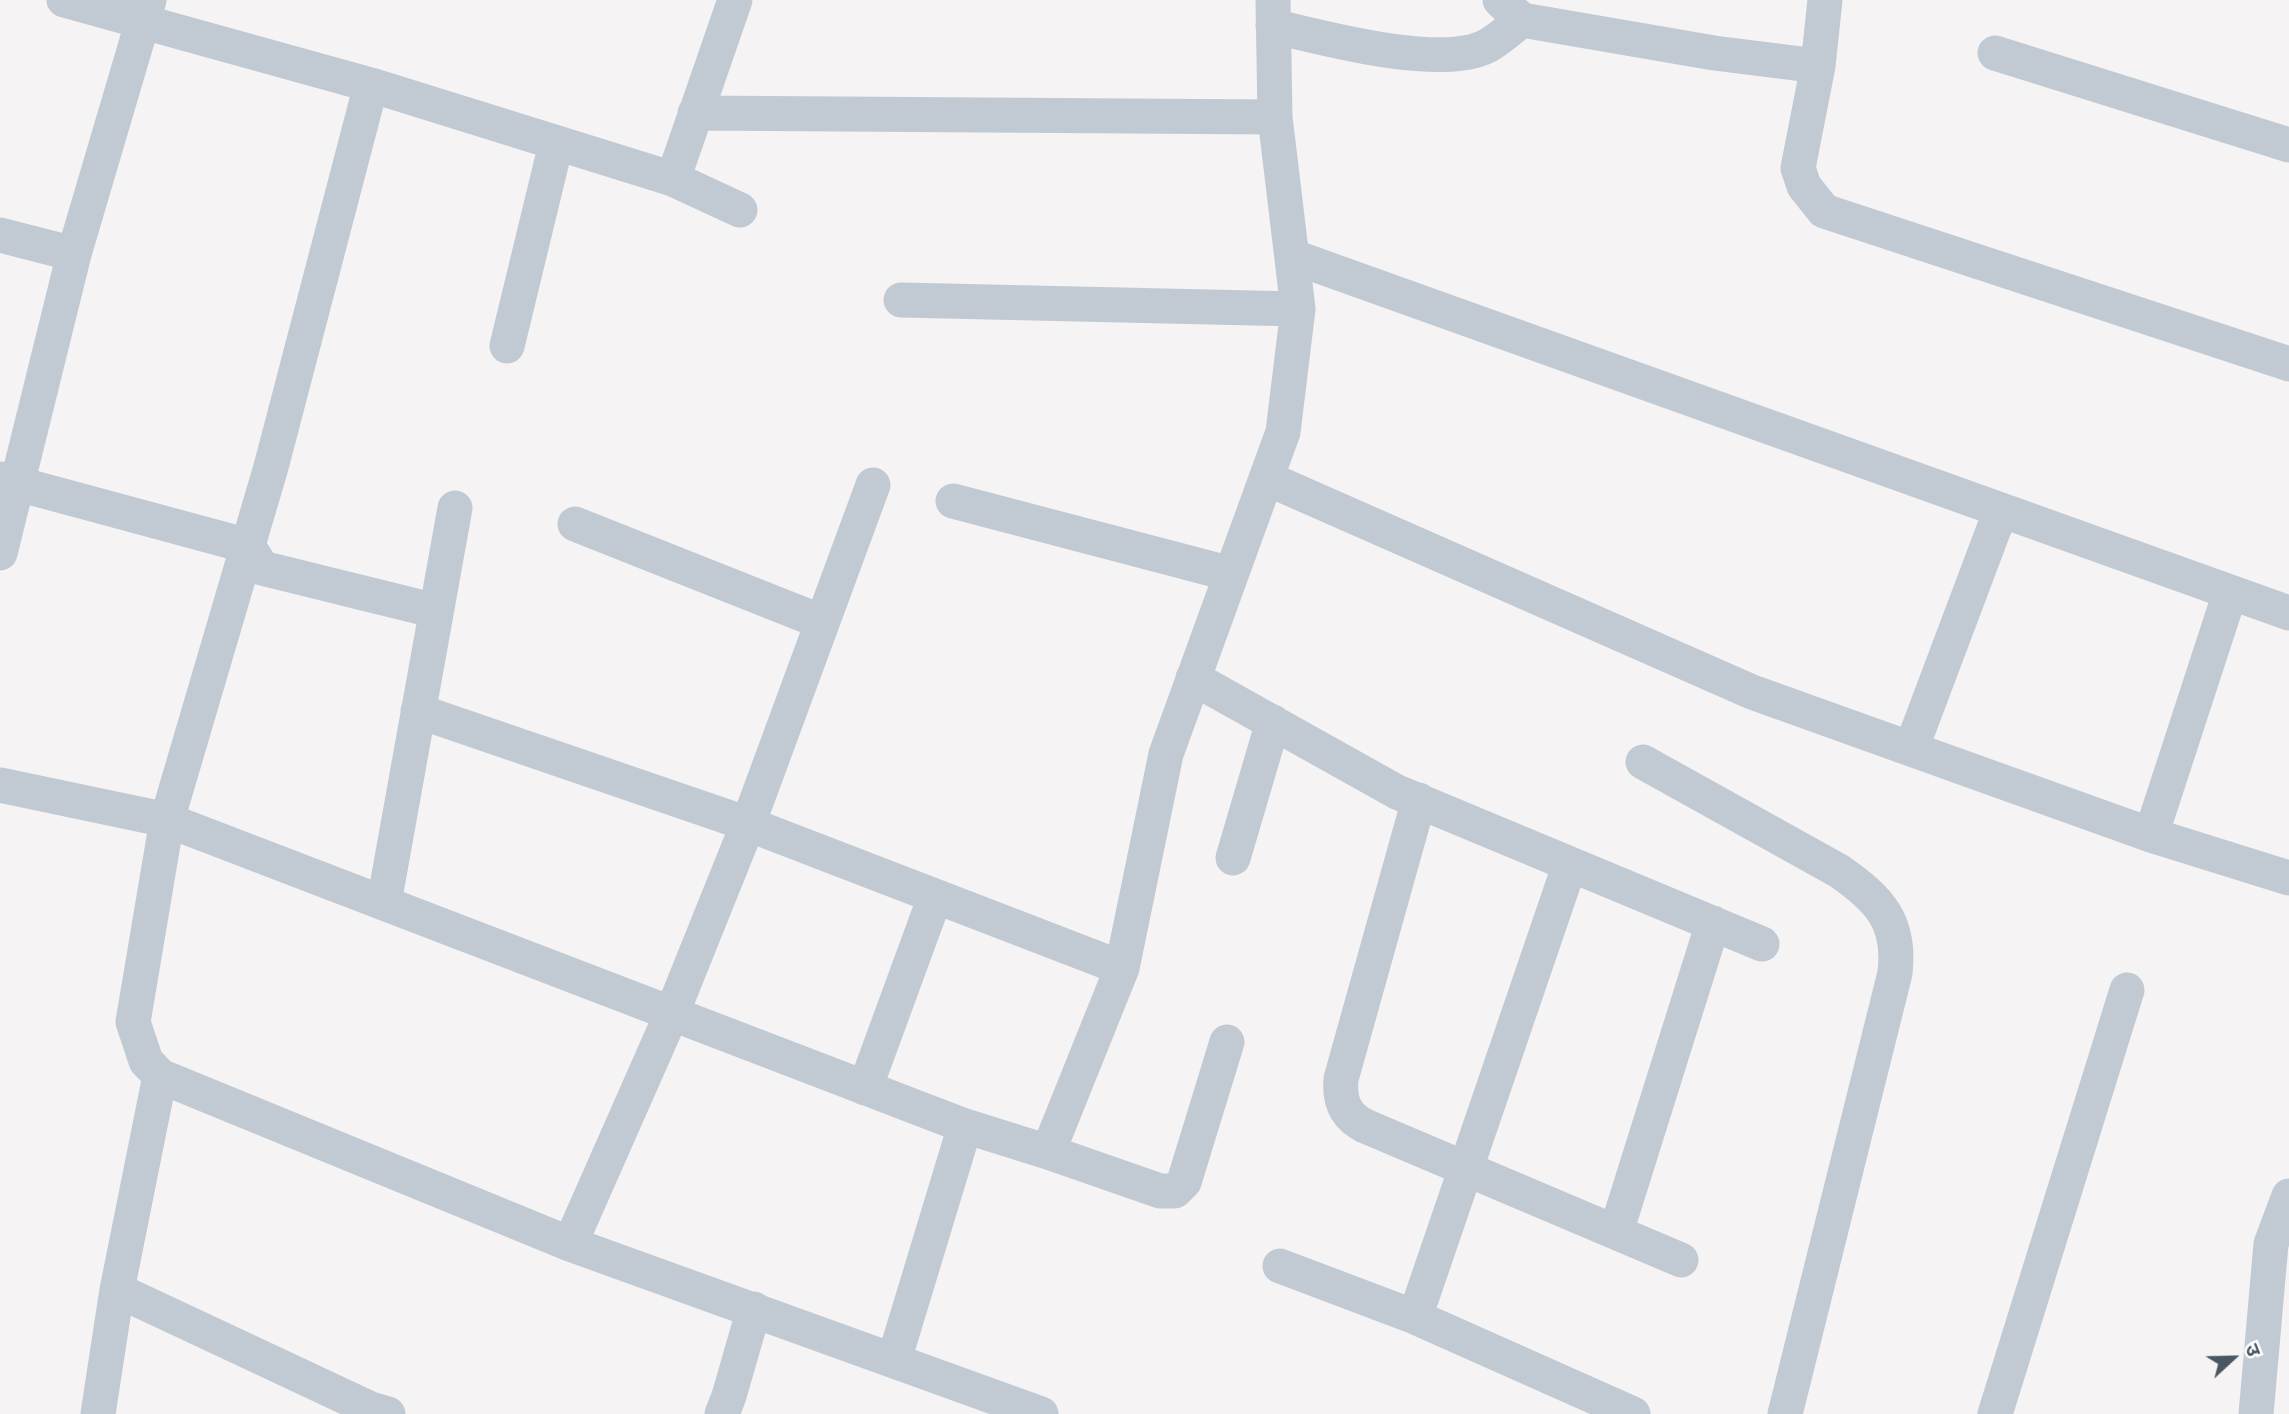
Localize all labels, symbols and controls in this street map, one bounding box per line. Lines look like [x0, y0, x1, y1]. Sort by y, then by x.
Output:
north arrow [2198, 1323, 2268, 1393]
text: उ [2240, 1340, 2266, 1359]

